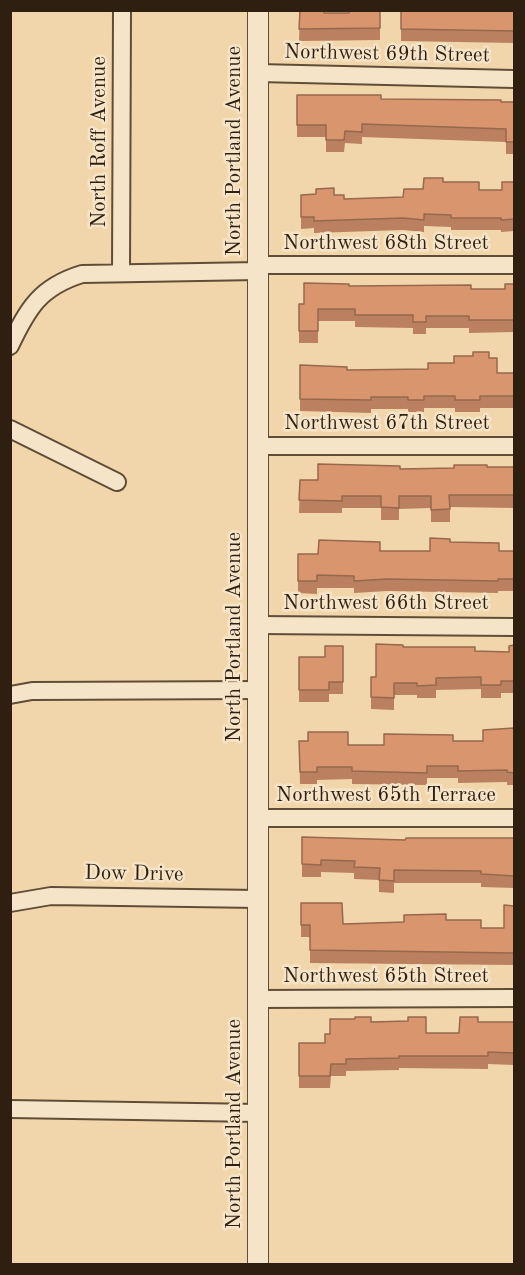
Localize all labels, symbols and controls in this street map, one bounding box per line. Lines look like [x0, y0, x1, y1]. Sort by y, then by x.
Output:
street label: Northwest 69th Street [284, 40, 490, 68]
street label: North Portland Avenue [221, 46, 247, 256]
street label: North Roff Avenue [86, 56, 112, 228]
street label: Northwest 68th Street [283, 230, 489, 256]
street label: Northwest 67th Street [284, 410, 490, 436]
street label: North Portland Avenue [221, 532, 247, 742]
street label: Northwest 66th Street [283, 590, 489, 616]
street label: Northwest 65th Terrace [276, 782, 496, 808]
street label: Dow Drive [84, 861, 184, 887]
street label: Northwest 65th Street [283, 963, 489, 989]
street label: North Portland Avenue [221, 1019, 247, 1229]

